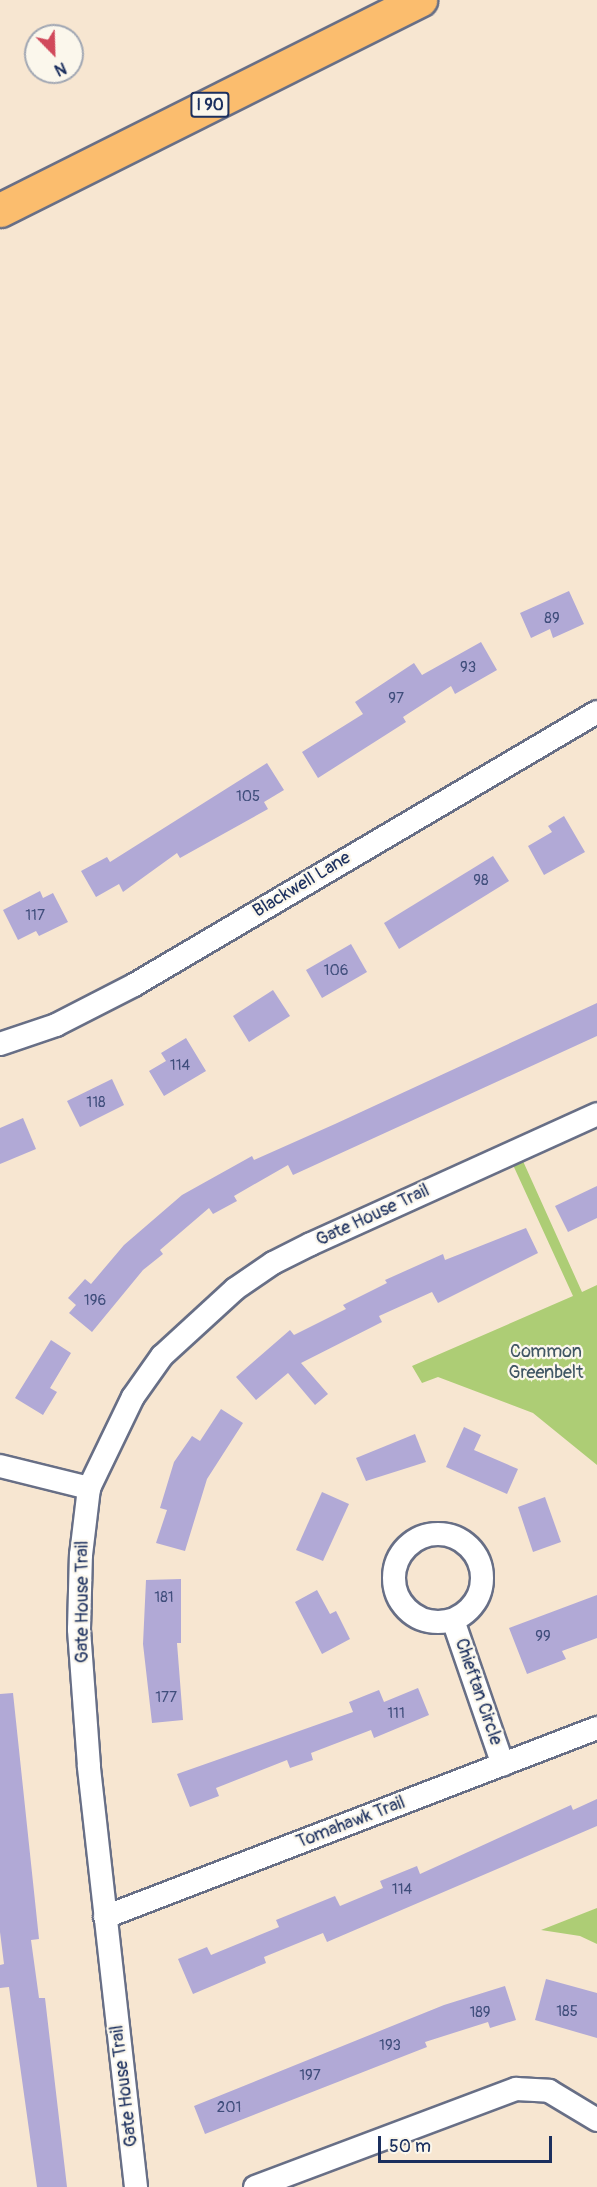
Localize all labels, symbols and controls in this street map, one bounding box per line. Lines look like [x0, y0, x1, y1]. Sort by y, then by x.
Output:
north arrow [24, 24, 84, 84]
text: N [51, 57, 69, 80]
road number: I 90 [189, 92, 231, 118]
house number: 89 [544, 610, 560, 628]
house number: 93 [460, 659, 476, 677]
house number: 97 [388, 690, 404, 708]
house number: 105 [236, 788, 260, 806]
street label: Blackwell Lane [249, 847, 355, 923]
house number: 98 [473, 872, 489, 890]
house number: 117 [25, 907, 45, 925]
house number: 106 [324, 962, 348, 980]
house number: 114 [170, 1057, 190, 1075]
house number: 118 [86, 1094, 106, 1112]
street label: Gate House Trail [313, 1180, 433, 1252]
house number: 196 [84, 1292, 106, 1310]
park label: Common Greenbelt [509, 1342, 583, 1384]
street label: Gate House Trail [72, 1541, 94, 1663]
house number: 181 [154, 1589, 174, 1607]
house number: 99 [535, 1628, 551, 1646]
street label: Chieftan Circle [450, 1636, 506, 1748]
house number: 177 [155, 1689, 177, 1707]
house number: 111 [387, 1705, 405, 1723]
street label: Tomahawk Trail [294, 1792, 408, 1854]
house number: 114 [392, 1881, 412, 1899]
house number: 185 [556, 2003, 578, 2021]
house number: 189 [469, 2004, 491, 2022]
street label: Gate House Trail [107, 2024, 143, 2148]
house number: 193 [379, 2037, 401, 2055]
house number: 197 [299, 2067, 321, 2085]
house number: 201 [217, 2099, 241, 2117]
scale bar [381, 2124, 555, 2162]
text: 50 m [389, 2135, 431, 2158]

